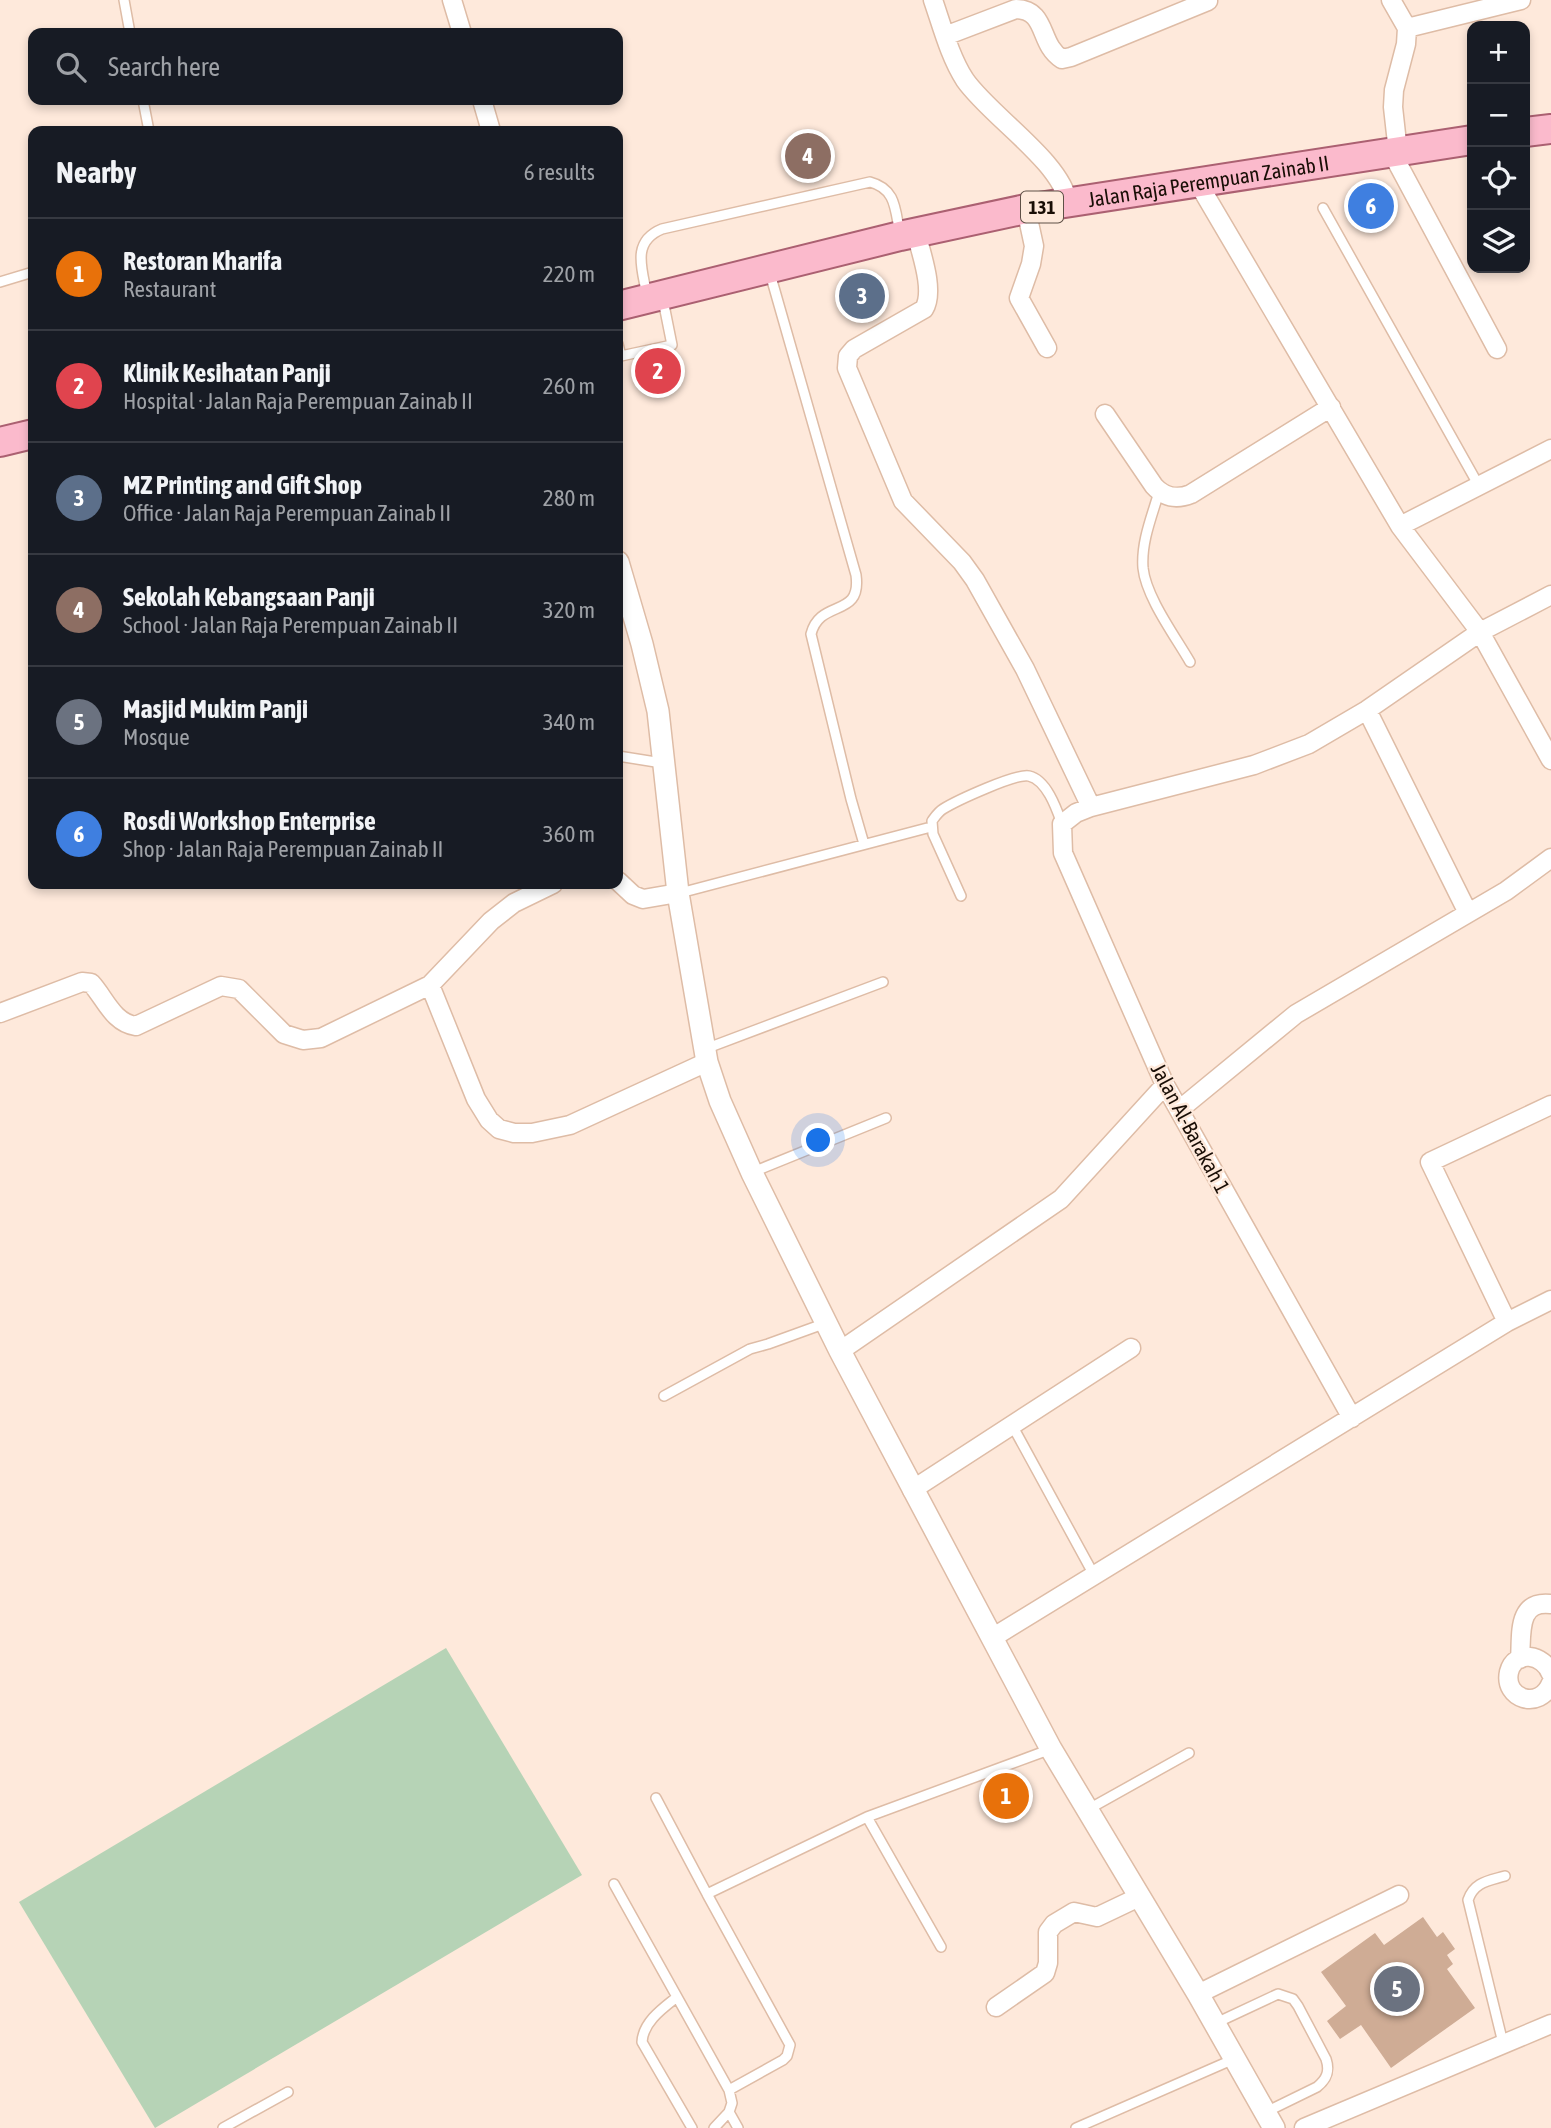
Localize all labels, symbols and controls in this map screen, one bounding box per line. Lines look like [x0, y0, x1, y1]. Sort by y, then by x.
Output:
map controls [1467, 21, 1530, 273]
button: + [1467, 21, 1530, 84]
search box [28, 28, 623, 105]
icon: search [52, 48, 90, 86]
text: Search here [108, 52, 220, 82]
button: − [1467, 84, 1530, 147]
pin: 4 [785, 130, 831, 182]
button: locate [1467, 147, 1530, 210]
street label: Jalan Raja Perempuan Zainab II [1086, 150, 1331, 211]
text: Nearby [56, 155, 136, 189]
text: 6 results [524, 159, 595, 185]
pin: 6 [1348, 180, 1394, 232]
road number: 131 [1021, 192, 1063, 223]
button: layers [1467, 210, 1530, 273]
text: Restoran Kharifa [123, 246, 282, 276]
text: 1 [74, 261, 84, 287]
text: 220 m [543, 261, 595, 287]
pin: 3 [839, 270, 885, 322]
text: Restaurant [123, 276, 216, 302]
pin: 2 [635, 345, 681, 397]
text: Klinik Kesihatan Panji [123, 358, 331, 388]
text: 2 [74, 373, 84, 399]
text: 260 m [543, 373, 595, 399]
text: Hospital · Jalan Raja Perempuan Zainab II [123, 388, 473, 414]
text: MZ Printing and Gift Shop [123, 470, 362, 500]
text: 3 [74, 485, 84, 511]
text: 280 m [543, 485, 595, 511]
text: Office · Jalan Raja Perempuan Zainab II [123, 500, 451, 526]
text: Sekolah Kebangsaan Panji [123, 582, 375, 612]
text: 4 [74, 597, 84, 623]
text: 320 m [543, 597, 595, 623]
text: School · Jalan Raja Perempuan Zainab II [123, 612, 458, 638]
text: Masjid Mukim Panji [123, 694, 308, 724]
text: 5 [74, 709, 84, 735]
text: 340 m [543, 709, 595, 735]
text: Mosque [123, 724, 190, 750]
text: Rosdi Workshop Enterprise [123, 806, 376, 836]
text: 6 [74, 821, 84, 847]
text: 360 m [543, 821, 595, 847]
text: Shop · Jalan Raja Perempuan Zainab II [123, 836, 443, 862]
street label: Jalan Al-Barakah 1 [1147, 1059, 1235, 1197]
your location [801, 1123, 835, 1157]
pin: 1 [983, 1770, 1029, 1822]
pin: 5 [1374, 1963, 1420, 2015]

